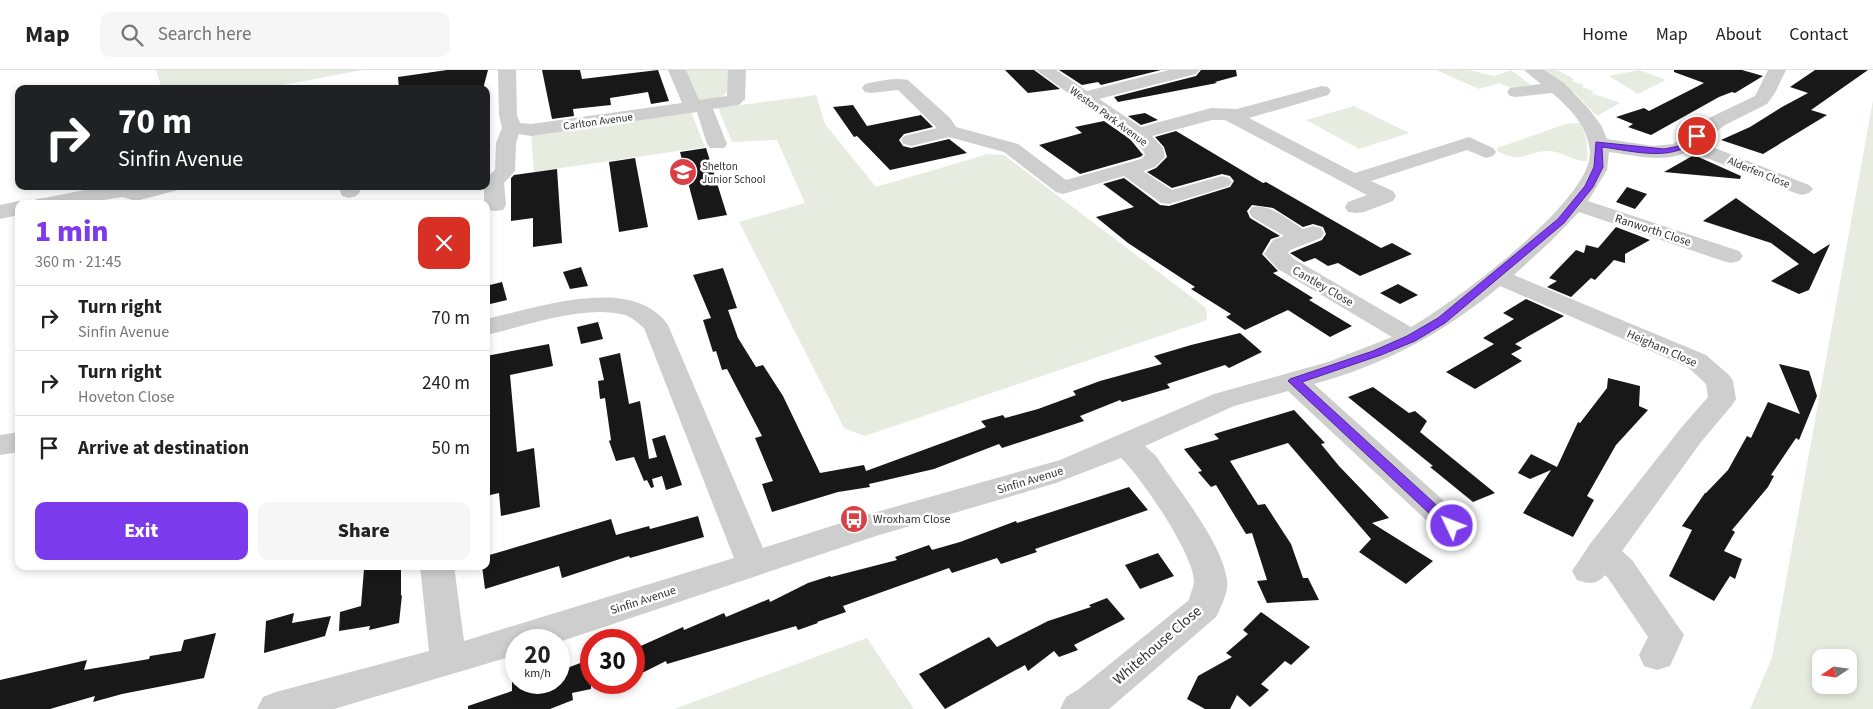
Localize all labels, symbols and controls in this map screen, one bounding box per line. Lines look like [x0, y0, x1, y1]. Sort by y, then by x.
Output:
search box [100, 12, 450, 57]
text: Map [25, 17, 70, 52]
icon: search [118, 21, 146, 49]
text: Search here [158, 21, 251, 48]
text: Home [1582, 22, 1628, 47]
text: Map [1656, 22, 1688, 47]
text: About [1716, 22, 1761, 47]
text: Contact [1789, 22, 1848, 47]
street label: Weston Park Avenue [1067, 83, 1151, 150]
text: 70 m [118, 97, 192, 147]
icon: right [35, 105, 100, 170]
street label: Carlton Avenue [562, 109, 634, 134]
pin [1676, 115, 1718, 157]
icon: arrive [1683, 122, 1711, 150]
text: Sinfin Avenue [118, 143, 243, 175]
street label: Alderfen Close [1725, 153, 1793, 192]
school or university icon: Shelton Junior School [668, 157, 698, 187]
place label: Shelton Junior School [702, 159, 766, 187]
text: 1 min [35, 210, 109, 253]
street label: Ranworth Close [1613, 210, 1693, 251]
button: close [418, 217, 470, 269]
text: 360 m · 21:45 [35, 251, 122, 273]
street label: Cantley Close [1289, 262, 1356, 311]
text: Turn right [78, 294, 162, 321]
icon: right [35, 304, 63, 332]
text: 70 m [432, 305, 470, 332]
text: Sinfin Avenue [78, 321, 169, 343]
street label: Heigham Close [1624, 325, 1700, 372]
text: Turn right [78, 359, 162, 386]
icon: right [35, 369, 63, 397]
text: 240 m [422, 370, 470, 397]
text: Hoveton Close [78, 386, 175, 408]
icon: arrive [35, 434, 63, 462]
text: Arrive at destination [78, 435, 249, 462]
text: 50 m [432, 435, 470, 462]
street label: Sinfin Avenue [995, 462, 1065, 499]
position arrow [1425, 499, 1477, 551]
button: Exit [35, 502, 248, 560]
button: Share [258, 502, 470, 560]
bus stop icon: Wroxham Close [839, 504, 869, 534]
place label: Wroxham Close [873, 511, 950, 528]
street label: Sinfin Avenue [608, 582, 678, 619]
street label: Whitehouse Close [1108, 601, 1206, 690]
speed limit sign: 30 [580, 629, 645, 694]
text: 20 [524, 637, 551, 673]
north arrow [1812, 649, 1858, 694]
map controls [1812, 649, 1857, 694]
text: km/h [524, 665, 551, 682]

